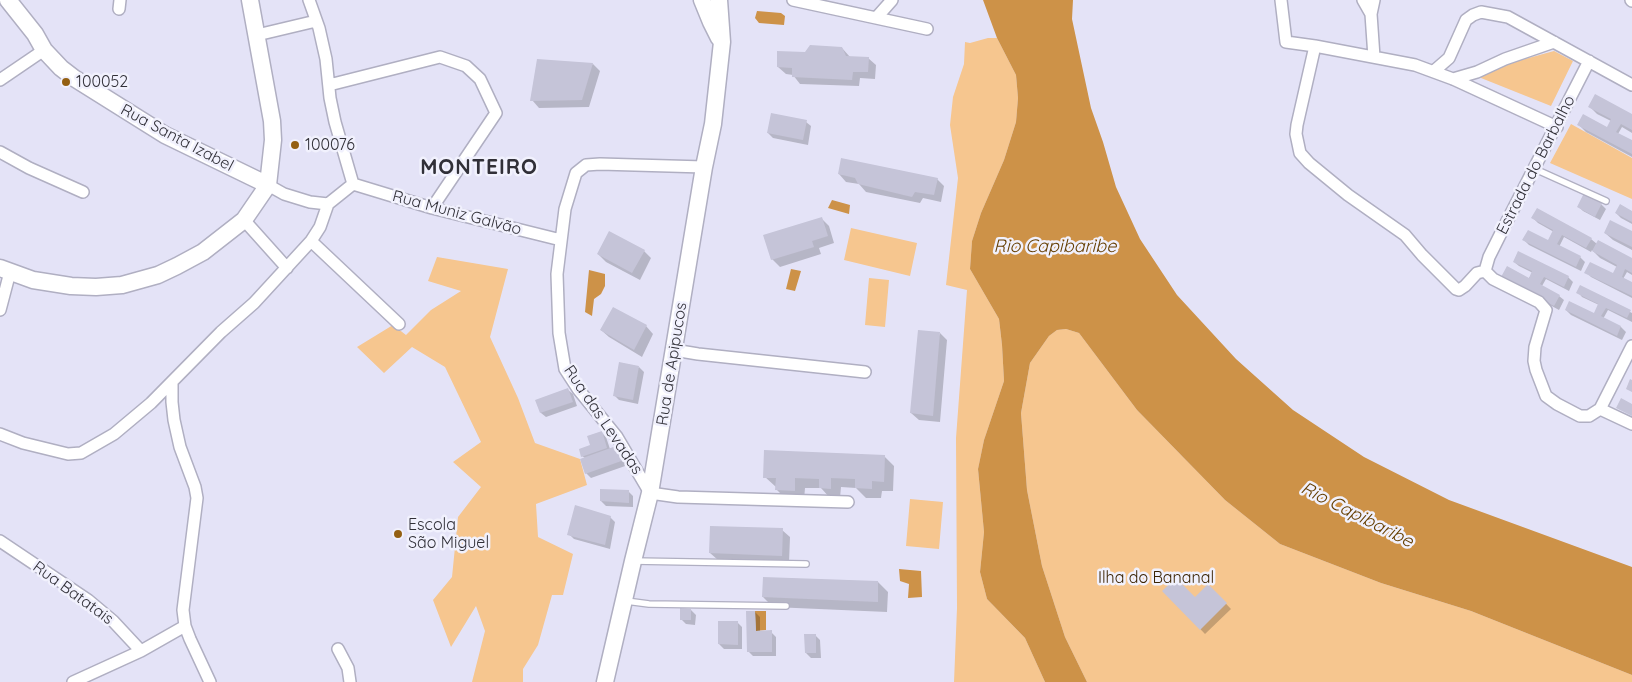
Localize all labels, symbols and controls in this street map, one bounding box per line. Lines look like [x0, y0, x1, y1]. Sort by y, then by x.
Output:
place label: 100052 [76, 72, 128, 92]
marker: 100052 [60, 76, 72, 88]
street label: Estrada do Barbalho [1493, 92, 1579, 238]
street label: Rua Santa Izabel [117, 100, 237, 176]
place label: 100076 [305, 135, 355, 155]
marker: 100076 [289, 139, 301, 151]
district label: MONTEIRO [419, 155, 539, 181]
street label: Rua Muniz Galvão [390, 187, 524, 239]
water label: Rio Capibaribe [994, 236, 1116, 258]
street label: Rua de Apipucos [653, 301, 691, 427]
street label: Rua das Levadas [559, 362, 647, 478]
water label: Rio Capibaribe [1297, 478, 1417, 552]
place label: Escola São Miguel [408, 515, 489, 553]
marker: Escola São Miguel [392, 528, 404, 540]
street label: Rua Batatais [29, 557, 117, 629]
park label: Ilha do Bananal [1098, 568, 1214, 588]

